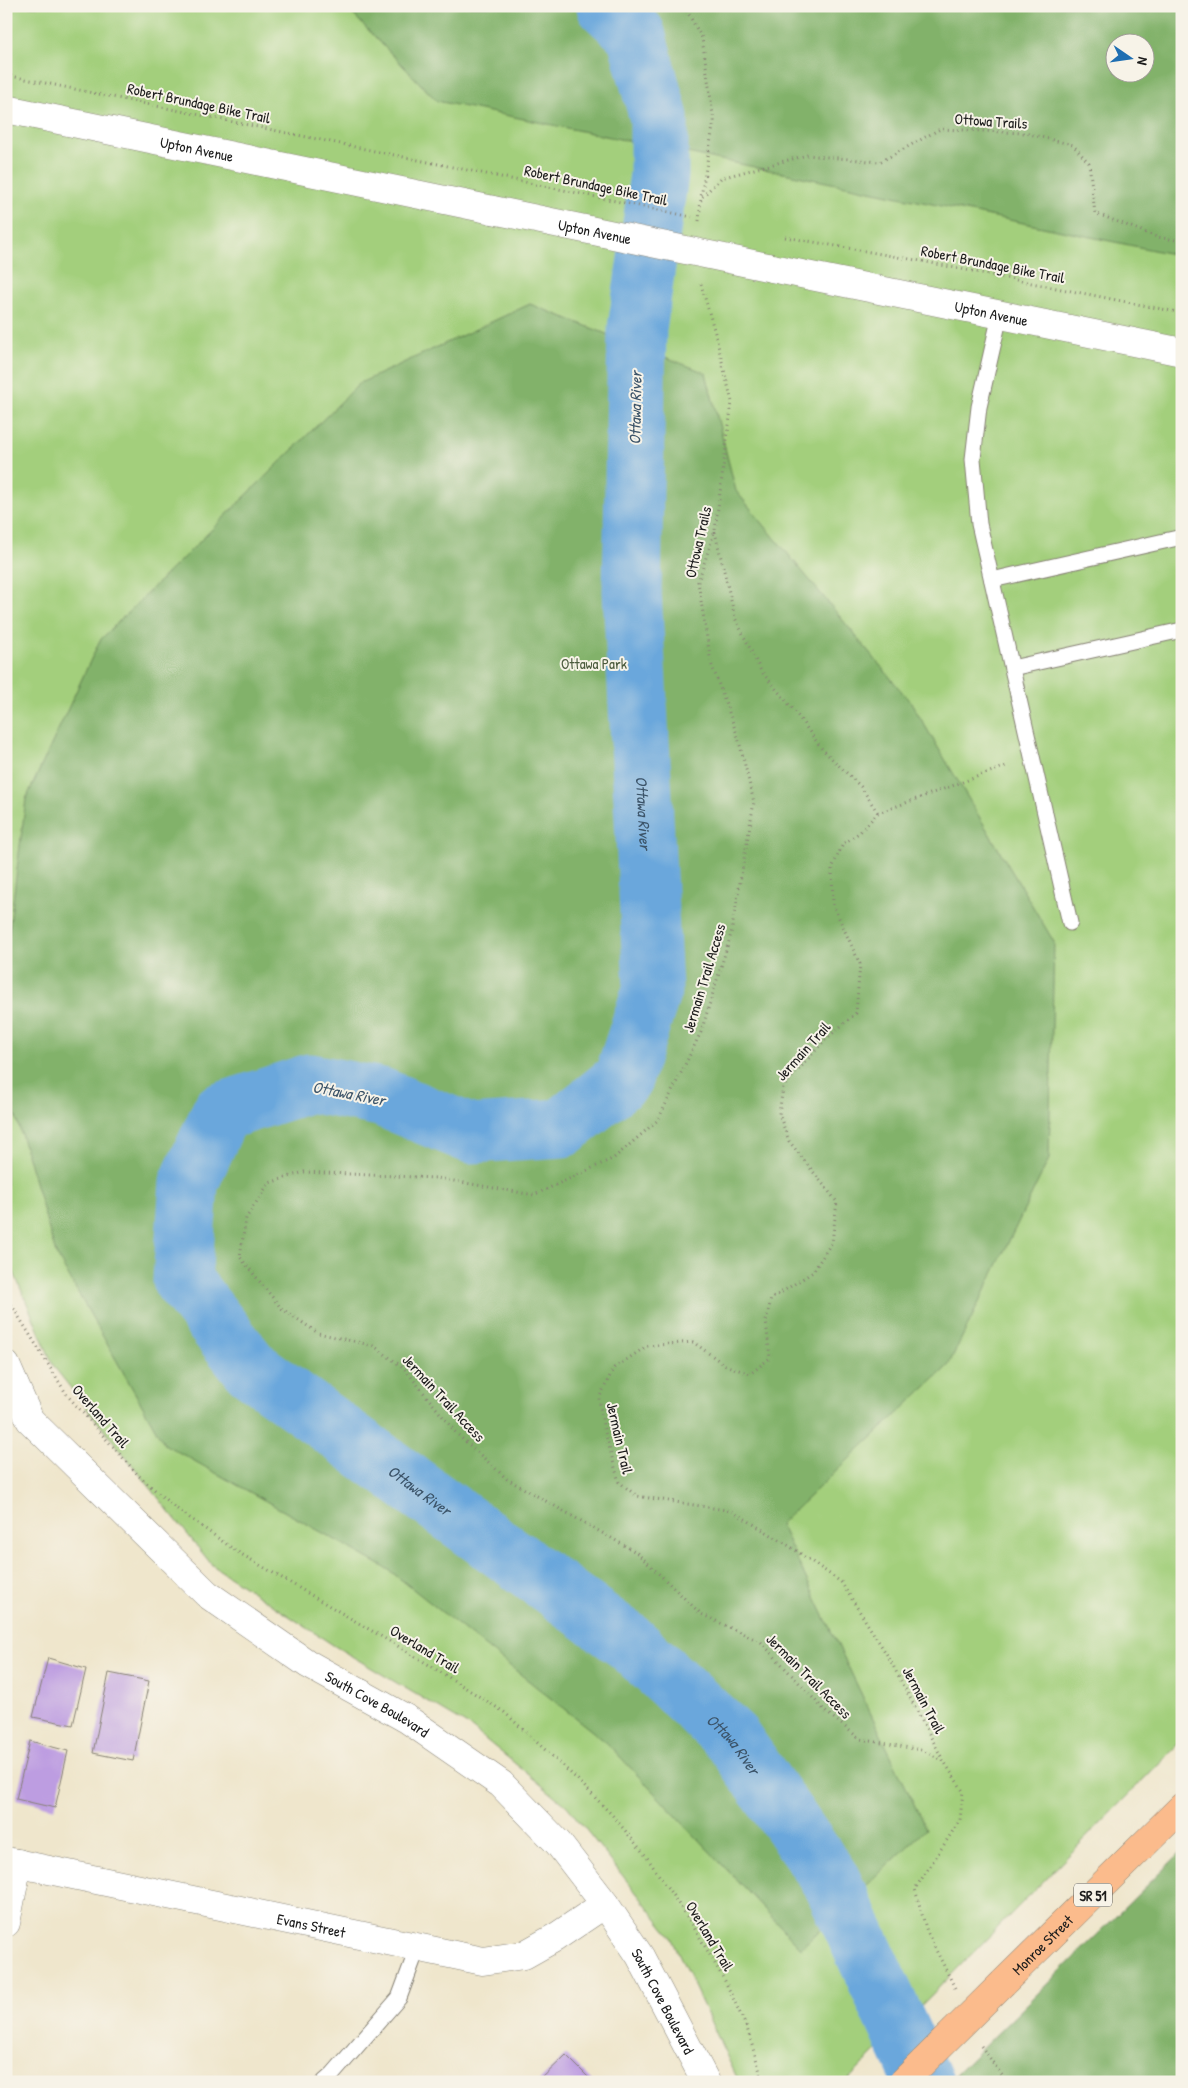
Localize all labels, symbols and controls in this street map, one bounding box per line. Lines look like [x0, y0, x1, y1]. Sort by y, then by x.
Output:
north arrow [1106, 32, 1156, 82]
text: N [1133, 55, 1153, 67]
street label: Robert Brundage Bike Trail [125, 78, 273, 128]
street label: Ottowa Trails [954, 108, 1028, 134]
street label: Upton Avenue [158, 131, 235, 166]
street label: Robert Brundage Bike Trail [522, 160, 670, 210]
street label: Upton Avenue [556, 213, 633, 249]
street label: Robert Brundage Bike Trail [919, 240, 1067, 288]
street label: Upton Avenue [953, 295, 1030, 331]
water label: Ottawa River [623, 369, 647, 445]
street label: Ottowa Trails [680, 504, 716, 580]
park label: Ottawa Park [561, 653, 627, 674]
water label: Ottawa River [631, 776, 657, 852]
street label: Jermain Trail Access [677, 921, 731, 1035]
street label: Jermain Trail [771, 1017, 835, 1085]
water label: Ottawa River [311, 1075, 389, 1111]
street label: Jermain Trail Access [398, 1350, 490, 1447]
street label: Overland Trail [67, 1380, 135, 1452]
street label: Jermain Trail [602, 1400, 638, 1476]
water label: Ottawa River [383, 1460, 457, 1522]
street label: Overland Trail [386, 1620, 464, 1678]
street label: Jermain Trail Access [762, 1629, 857, 1724]
street label: Jermain Trail [898, 1663, 950, 1737]
street label: South Cove Boulevard [322, 1665, 434, 1742]
water label: Ottawa River [702, 1709, 766, 1780]
road number: SR 51 [1074, 1884, 1112, 1906]
street label: Overland Trail [681, 1897, 739, 1975]
street label: Evans Street [275, 1908, 348, 1943]
street label: Monroe Street [1007, 1909, 1078, 1979]
street label: South Cove Boulevard [627, 1944, 700, 2058]

